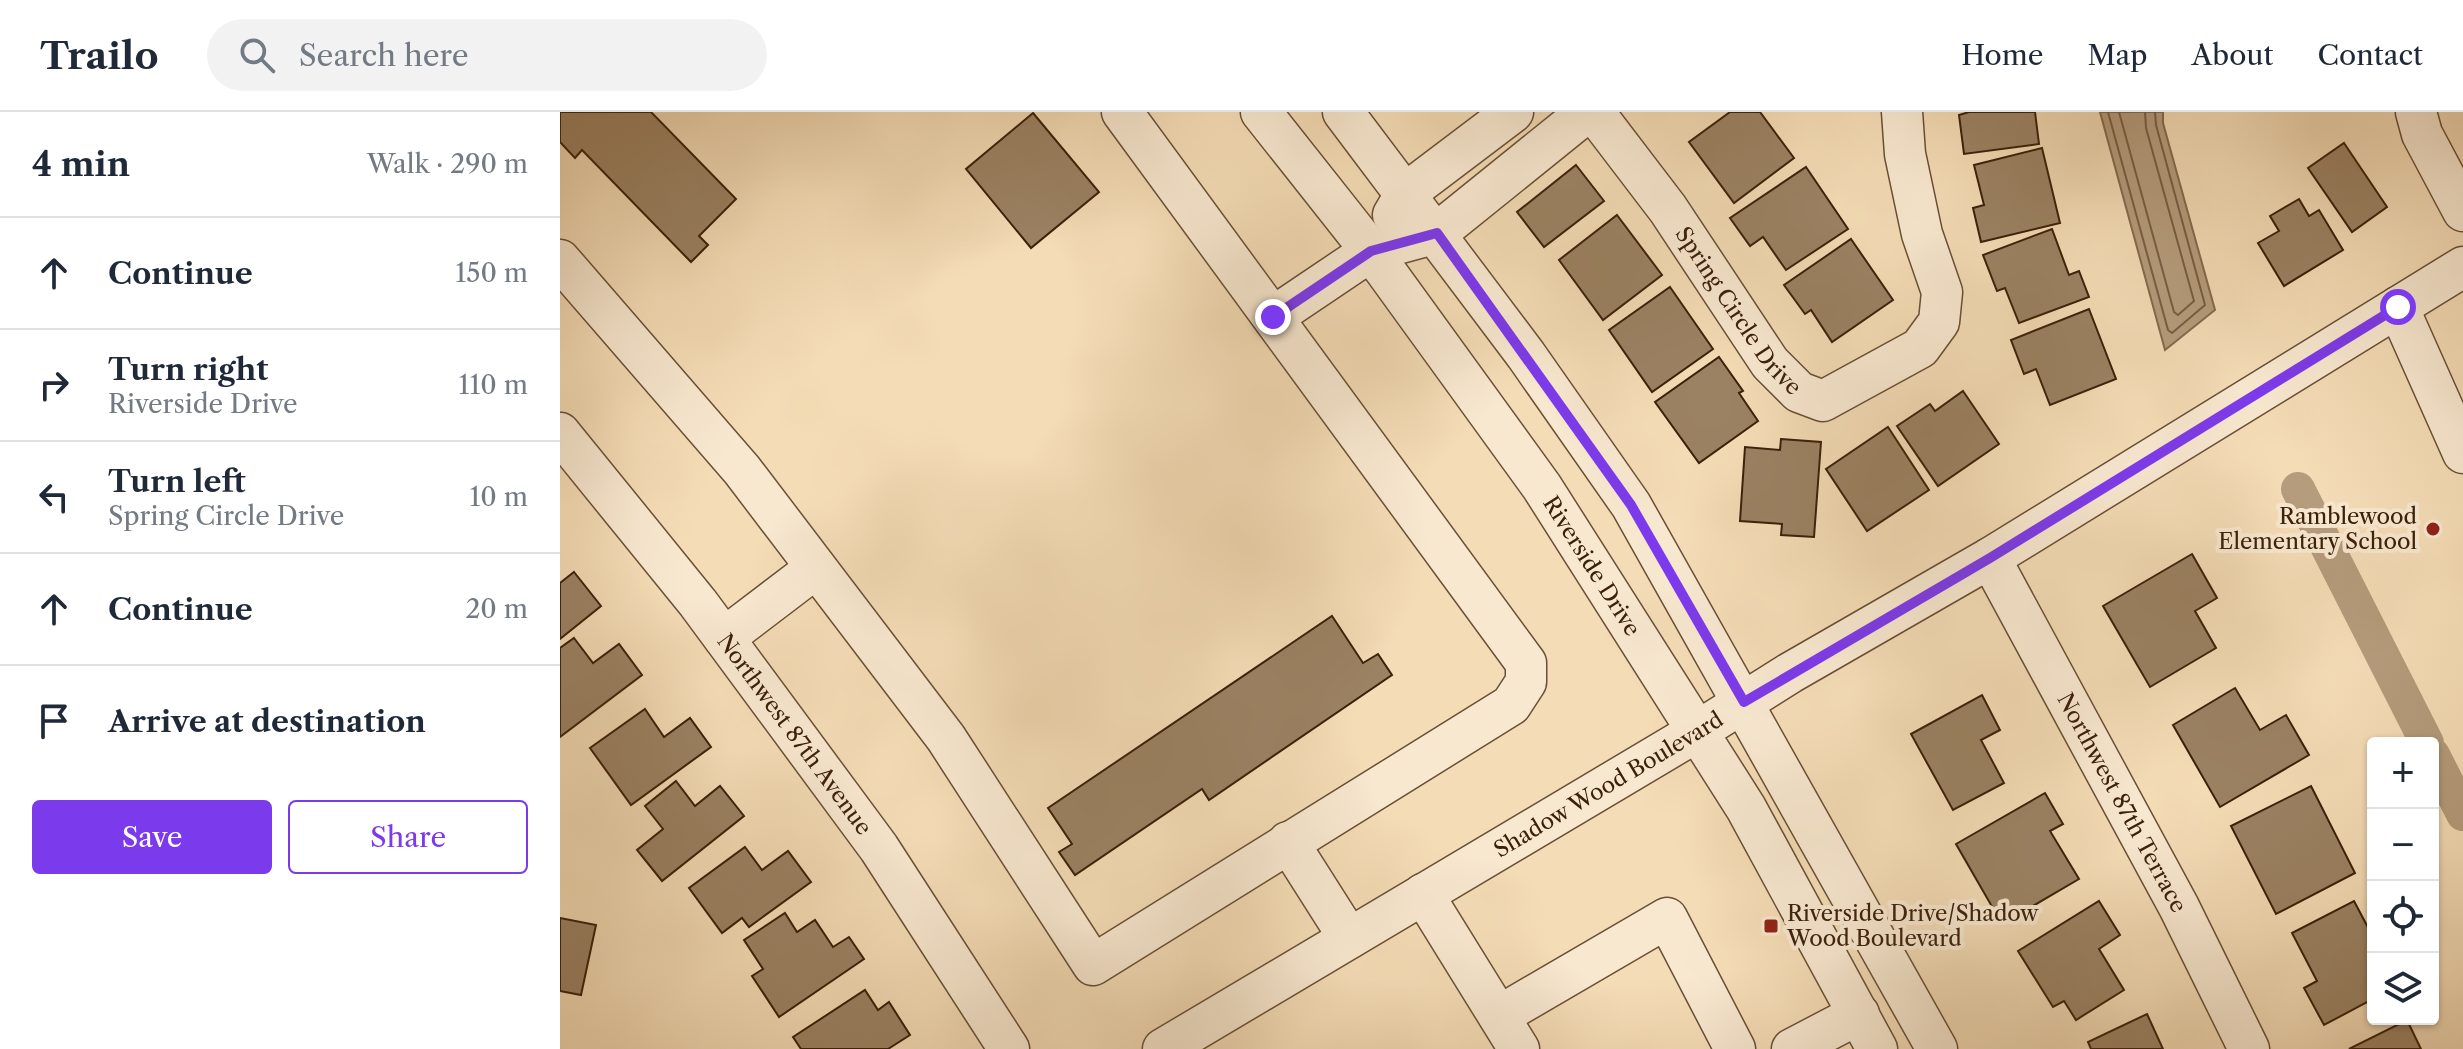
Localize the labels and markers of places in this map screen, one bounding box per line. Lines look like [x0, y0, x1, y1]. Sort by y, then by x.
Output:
place label: Ramblewood Elementary School [2218, 503, 2417, 555]
marker: Ramblewood Elementary School [2424, 520, 2442, 538]
place label: Riverside Drive/Shadow Wood Boulevard [1786, 900, 2039, 952]
marker: Riverside Drive/Shadow Wood Boulevard [1762, 917, 1780, 935]

